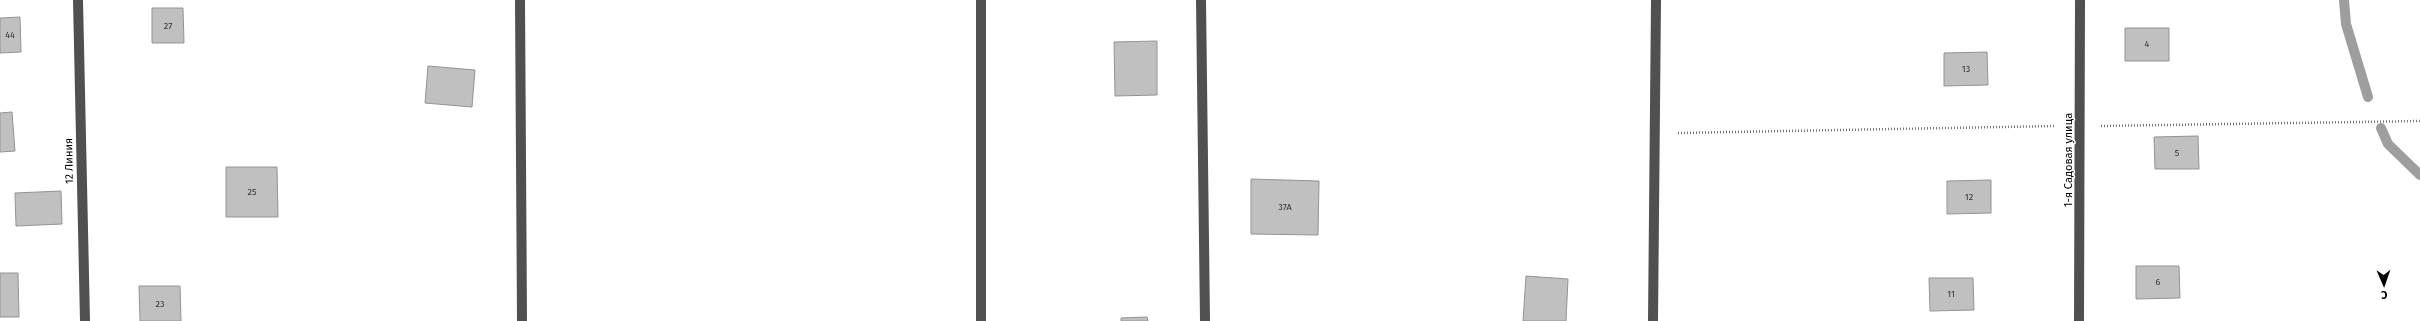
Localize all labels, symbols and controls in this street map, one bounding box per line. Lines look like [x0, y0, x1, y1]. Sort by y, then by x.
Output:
house number: 27 [164, 21, 172, 31]
house number: 44 [5, 30, 15, 40]
house number: 4 [2145, 39, 2150, 49]
house number: 13 [1962, 64, 1970, 74]
street label: 1-я Садовая улица [2062, 113, 2075, 207]
street label: 12 Линия [62, 138, 76, 184]
house number: 5 [2175, 148, 2180, 158]
house number: 25 [248, 187, 257, 197]
house number: 12 [1965, 192, 1973, 202]
house number: 37А [1278, 202, 1293, 212]
north arrow [2364, 265, 2404, 305]
house number: 6 [2156, 277, 2161, 287]
text: С [2380, 288, 2388, 301]
house number: 11 [1947, 289, 1955, 299]
house number: 23 [156, 299, 164, 309]

